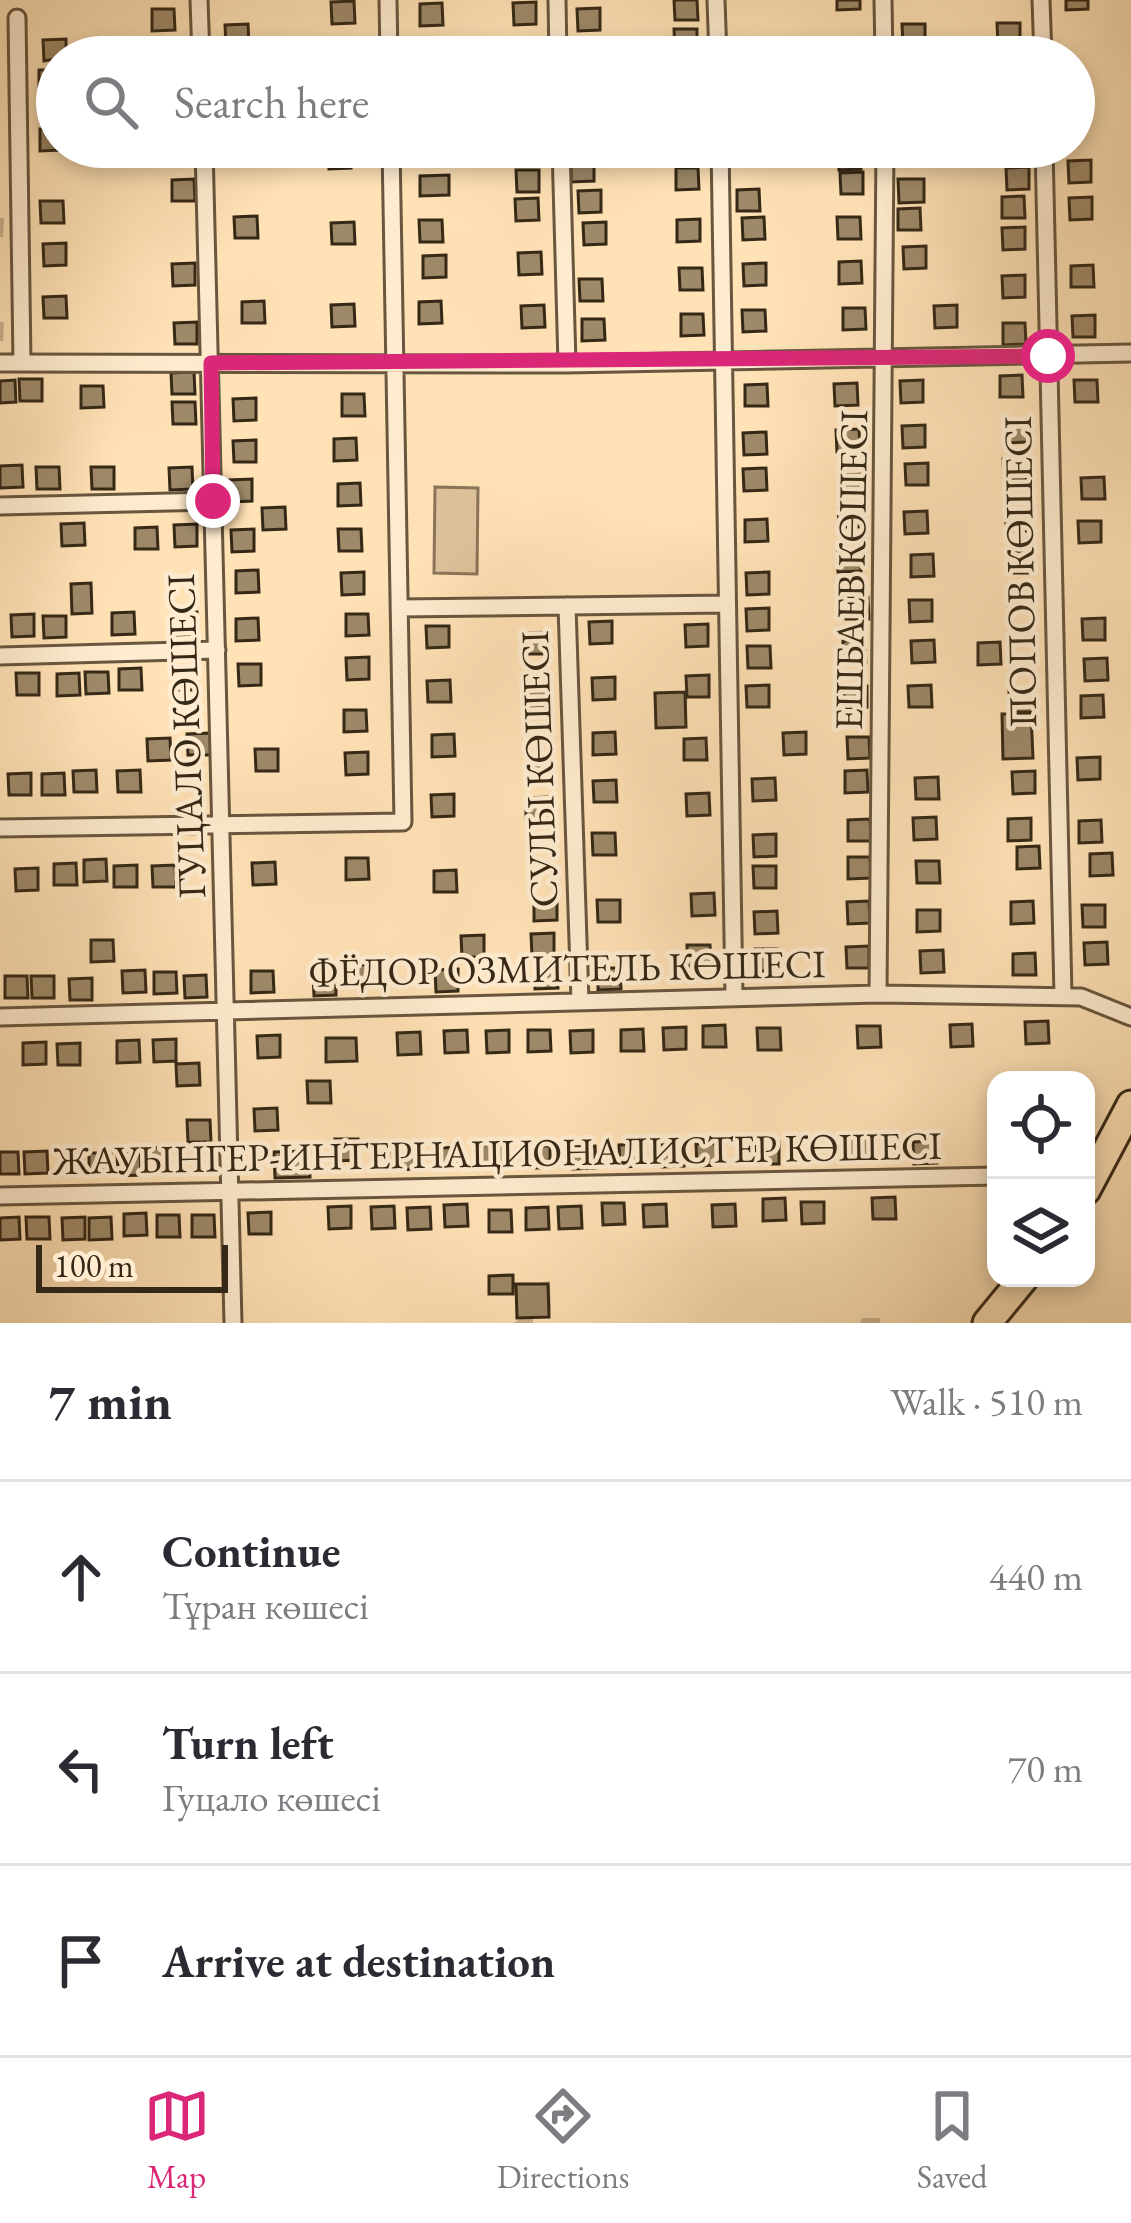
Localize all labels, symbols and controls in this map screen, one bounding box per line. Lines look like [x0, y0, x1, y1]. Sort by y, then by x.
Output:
search box [36, 36, 1095, 168]
icon: search [78, 69, 144, 135]
text: Search here [174, 73, 369, 131]
route start [1021, 329, 1075, 383]
street label: ЕШБАЕВ КӨШЕСІ [823, 409, 879, 731]
street label: ПОПОВ КӨШЕСІ [992, 416, 1048, 728]
route end [186, 474, 240, 528]
street label: ГУЦАЛО КӨШЕСІ [155, 573, 217, 899]
street label: СУЛЫ КӨШЕСІ [509, 630, 569, 908]
street label: ФЁДОР ОЗМИТЕЛЬ КӨШЕСІ [308, 938, 826, 998]
map controls [987, 1071, 1095, 1287]
button: locate [987, 1071, 1095, 1179]
street label: ЖАУЫНГЕР-ИНТЕРНАЦИОНАЛИСТЕР КӨШЕСІ [51, 1120, 942, 1186]
button: layers [987, 1179, 1095, 1287]
scale bar [36, 1239, 228, 1292]
text: 100 m [54, 1244, 134, 1287]
text: 7 min [48, 1368, 172, 1434]
text: Walk · 510 m [890, 1376, 1083, 1427]
text: Continue [162, 1522, 340, 1580]
icon: ahead [48, 1544, 114, 1610]
text: 440 m [989, 1551, 1083, 1602]
text: Тұран көшесі [162, 1580, 369, 1631]
text: Turn left [162, 1714, 334, 1772]
icon: left [48, 1736, 114, 1802]
text: 70 m [1007, 1743, 1083, 1794]
text: Гуцало көшесі [162, 1772, 381, 1823]
icon: arrive [48, 1928, 114, 1994]
text: Arrive at destination [162, 1932, 555, 1990]
tab: Map [144, 2083, 210, 2198]
tab: Directions [497, 2083, 630, 2198]
tab: Saved [917, 2083, 987, 2198]

